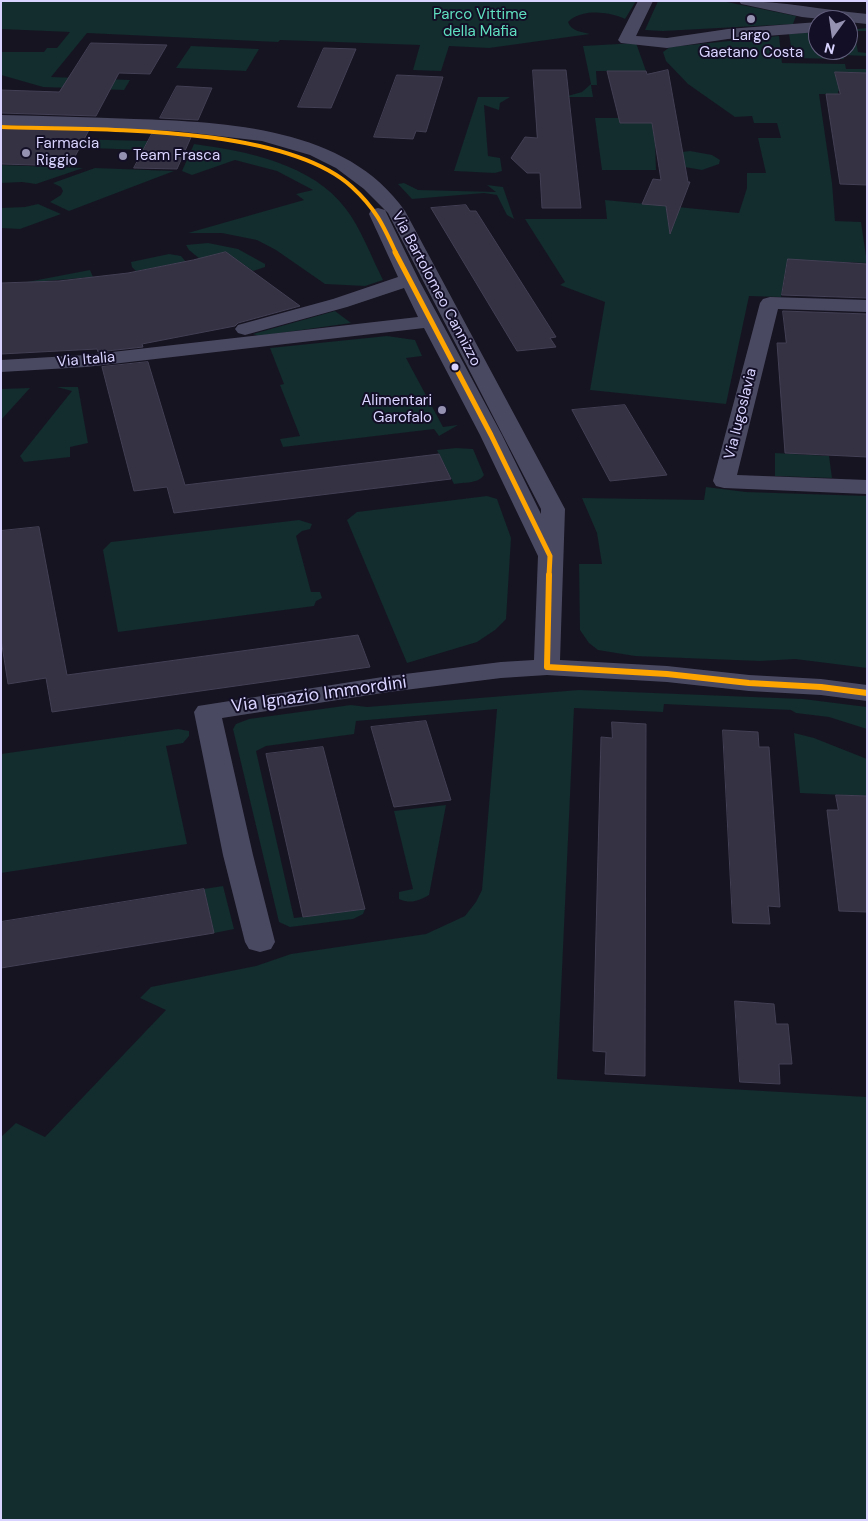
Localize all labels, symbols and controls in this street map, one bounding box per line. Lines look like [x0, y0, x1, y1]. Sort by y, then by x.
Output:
park label: Parco Vittime della Mafia [433, 6, 527, 41]
north arrow [808, 10, 858, 60]
marker: Largo Gaetano Costa [745, 13, 757, 25]
place label: Largo Gaetano Costa [699, 27, 803, 62]
text: N [822, 39, 837, 59]
place label: Farmacia Riggio [36, 135, 99, 170]
marker: Farmacia Riggio [20, 147, 32, 159]
place label: Team Frasca [133, 147, 220, 165]
marker: Team Frasca [117, 150, 129, 162]
street label: Via Bartolomeo Cannizzo [388, 209, 484, 369]
street label: Via Italia [56, 348, 116, 372]
unlabelled marker [450, 362, 460, 372]
street label: Via Iugoslavia [721, 367, 761, 461]
place label: Alimentari Garofalo [361, 392, 432, 427]
marker: Alimentari Garofalo [436, 404, 448, 416]
street label: Via Ignazio Immordini [230, 672, 408, 718]

